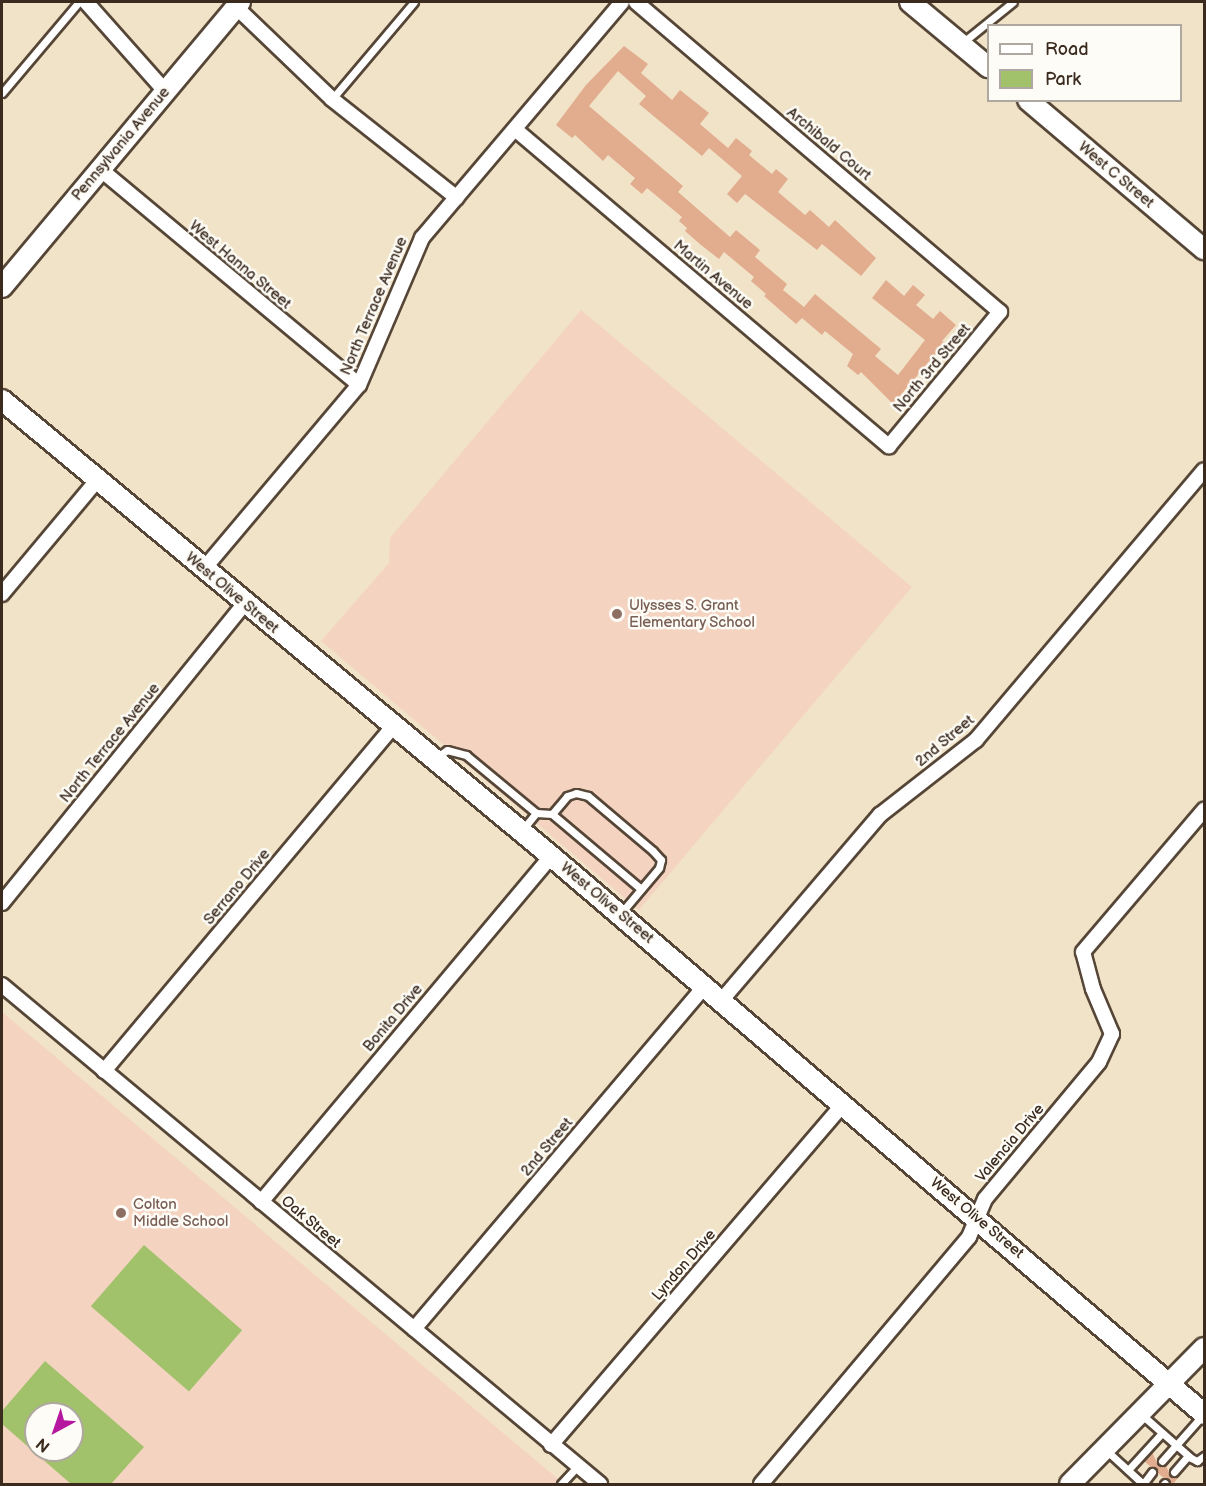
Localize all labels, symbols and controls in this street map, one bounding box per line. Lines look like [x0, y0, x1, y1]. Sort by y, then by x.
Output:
legend [987, 24, 1182, 102]
text: Road [1045, 39, 1089, 60]
text: Park [1045, 69, 1081, 90]
street label: Pennsylvania Avenue [68, 84, 174, 204]
street label: Archibald Court [783, 104, 875, 184]
street label: West C Street [1074, 138, 1158, 212]
street label: West Hanna Street [185, 217, 295, 313]
street label: North Terrace Avenue [337, 234, 411, 378]
street label: Martin Avenue [670, 237, 756, 313]
street label: North 3rd Street [890, 320, 974, 416]
street label: West Olive Street [182, 549, 282, 637]
place label: Ulysses S. Grant Elementary School [629, 596, 756, 631]
marker: Ulysses S. Grant Elementary School [610, 607, 624, 621]
street label: North Terrace Avenue [56, 679, 164, 807]
street label: 2nd Street [912, 711, 978, 771]
street label: Serrano Drive [200, 845, 274, 929]
street label: West Olive Street [557, 859, 657, 947]
street label: Bonita Drive [360, 981, 426, 1055]
street label: Valencia Drive [972, 1100, 1048, 1186]
street label: 2nd Street [517, 1114, 577, 1180]
street label: West Olive Street [927, 1174, 1027, 1262]
street label: Oak Street [278, 1192, 344, 1252]
place label: Colton Middle School [133, 1195, 229, 1230]
marker: Colton Middle School [114, 1206, 128, 1220]
street label: Lyndon Drive [648, 1226, 720, 1304]
north arrow [24, 1402, 84, 1462]
text: N [33, 1433, 54, 1456]

